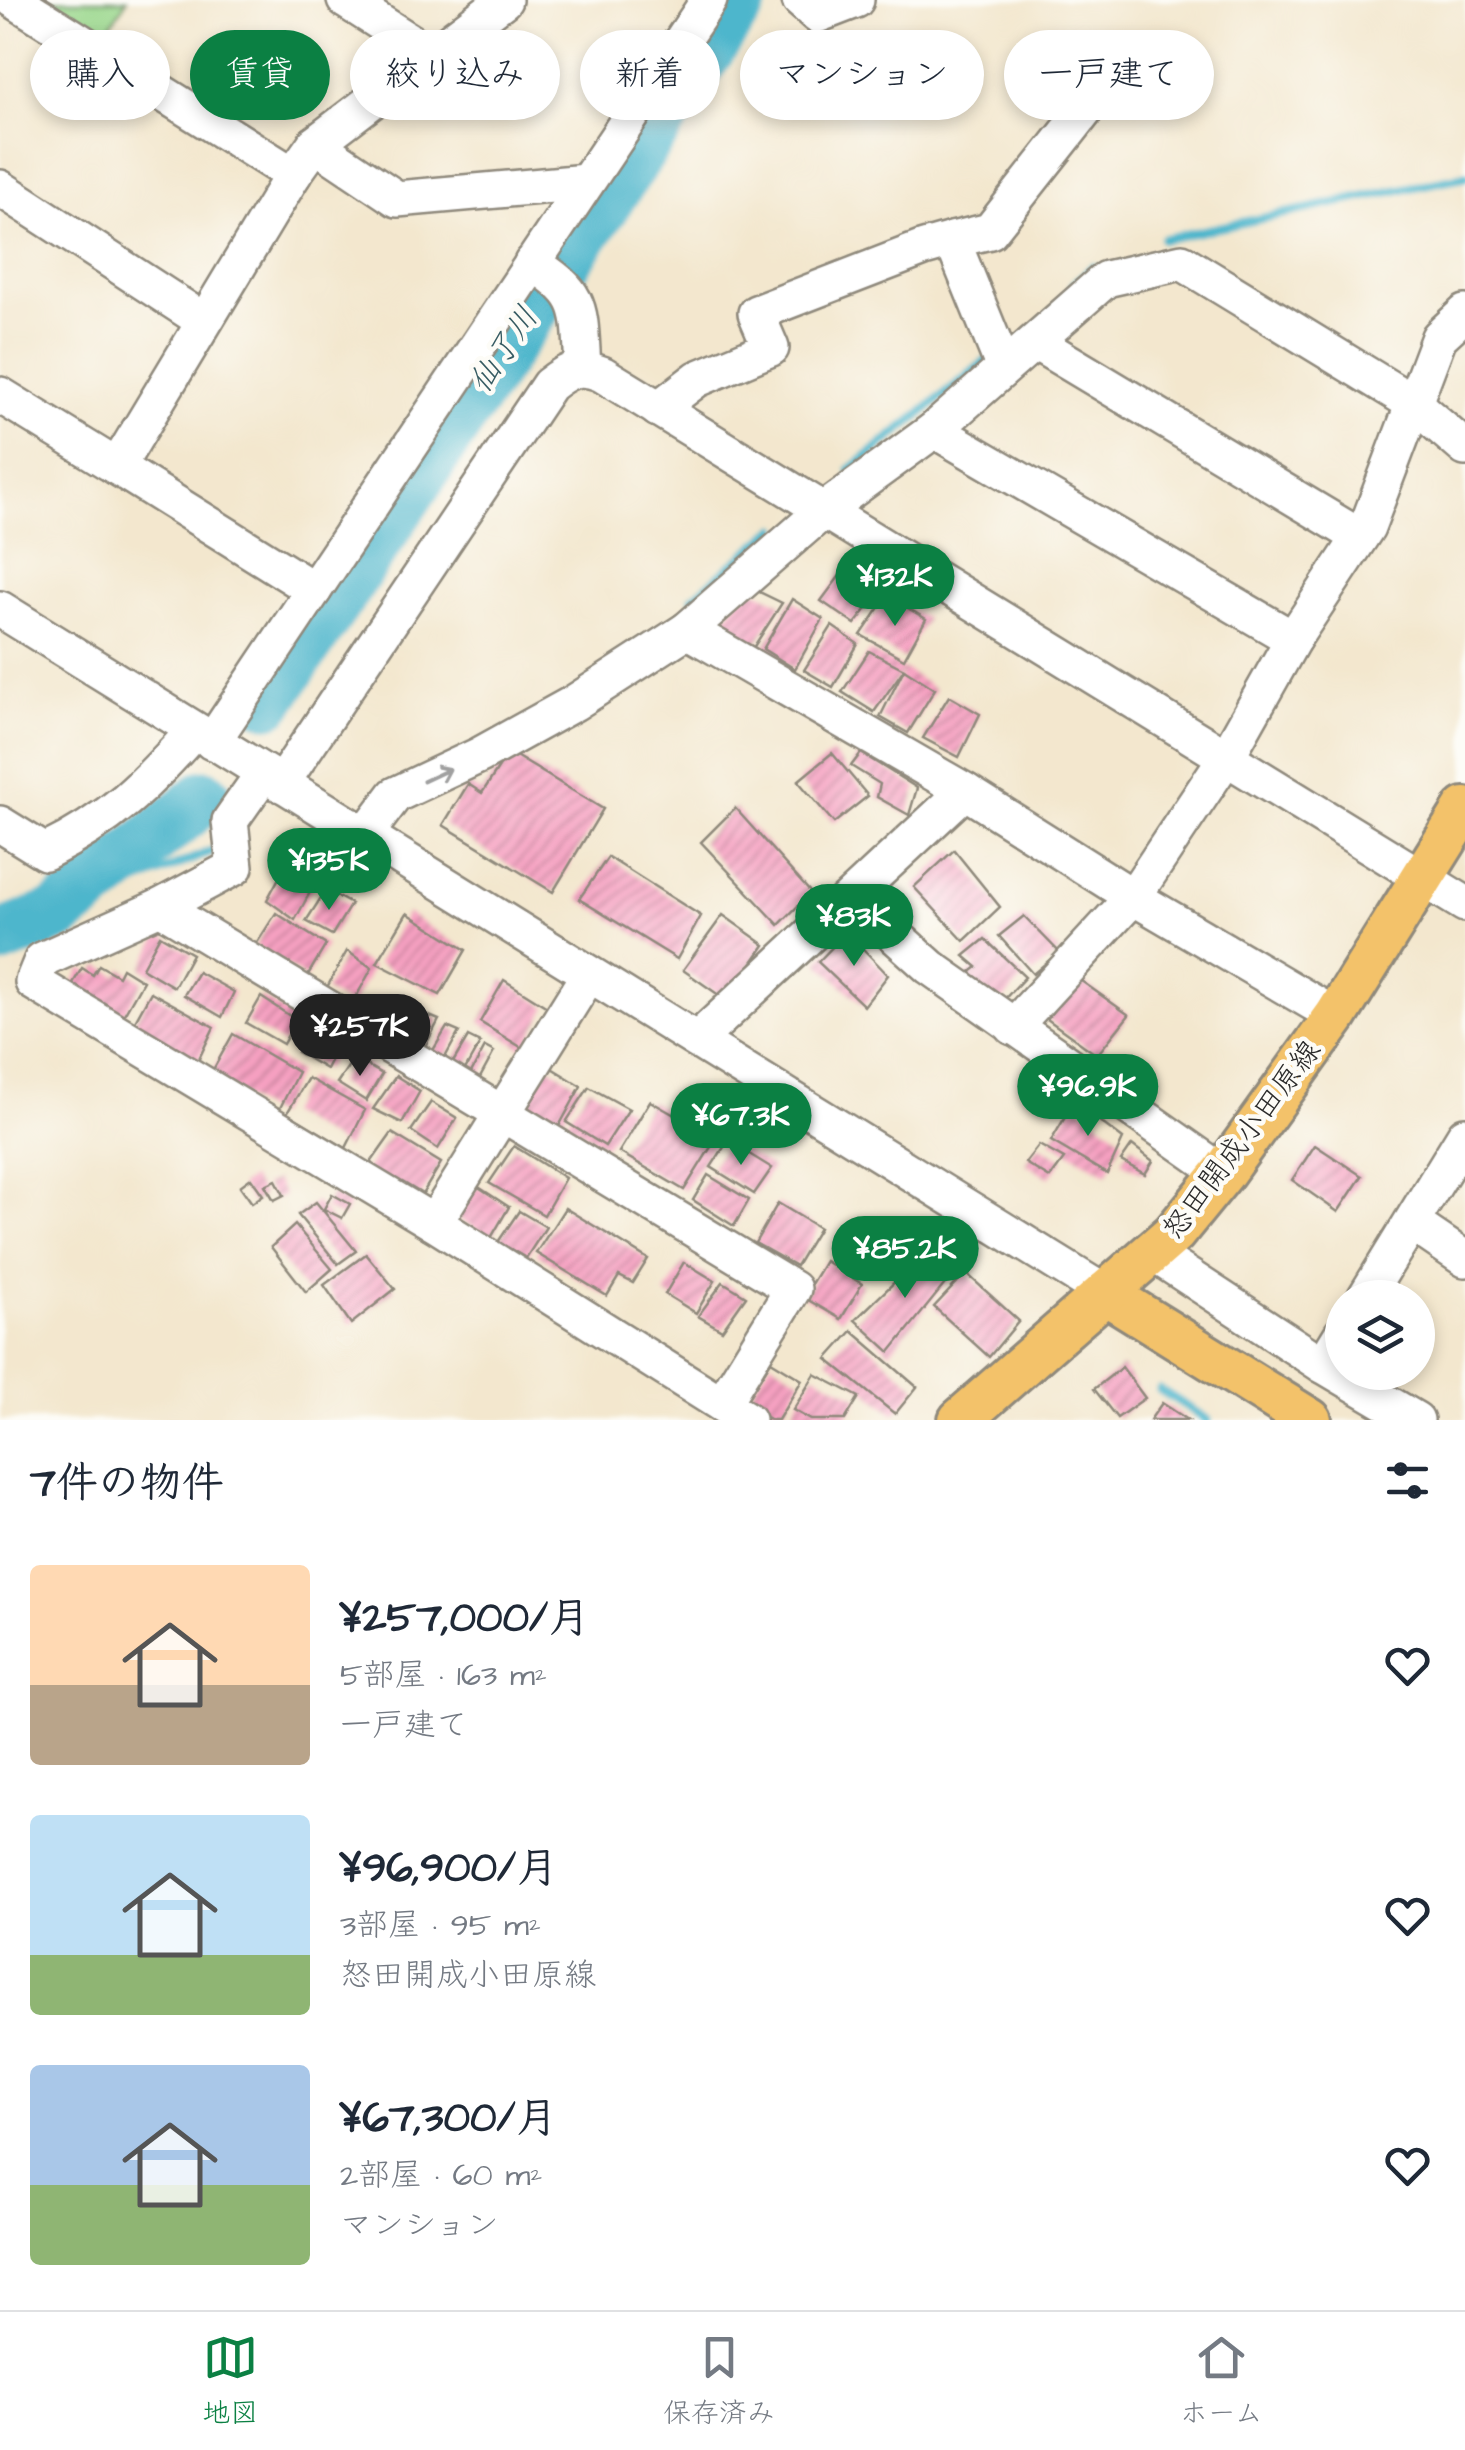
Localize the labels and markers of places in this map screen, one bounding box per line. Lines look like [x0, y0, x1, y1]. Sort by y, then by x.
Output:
pin: ¥132K [825, 544, 965, 629]
pin: ¥135K [259, 828, 399, 913]
pin: ¥83K [795, 884, 913, 969]
pin: ¥257K [290, 994, 430, 1079]
pin: ¥96.9K [1007, 1054, 1169, 1139]
pin: ¥67.3K [660, 1083, 822, 1168]
pin: ¥85.2K [824, 1216, 986, 1301]

